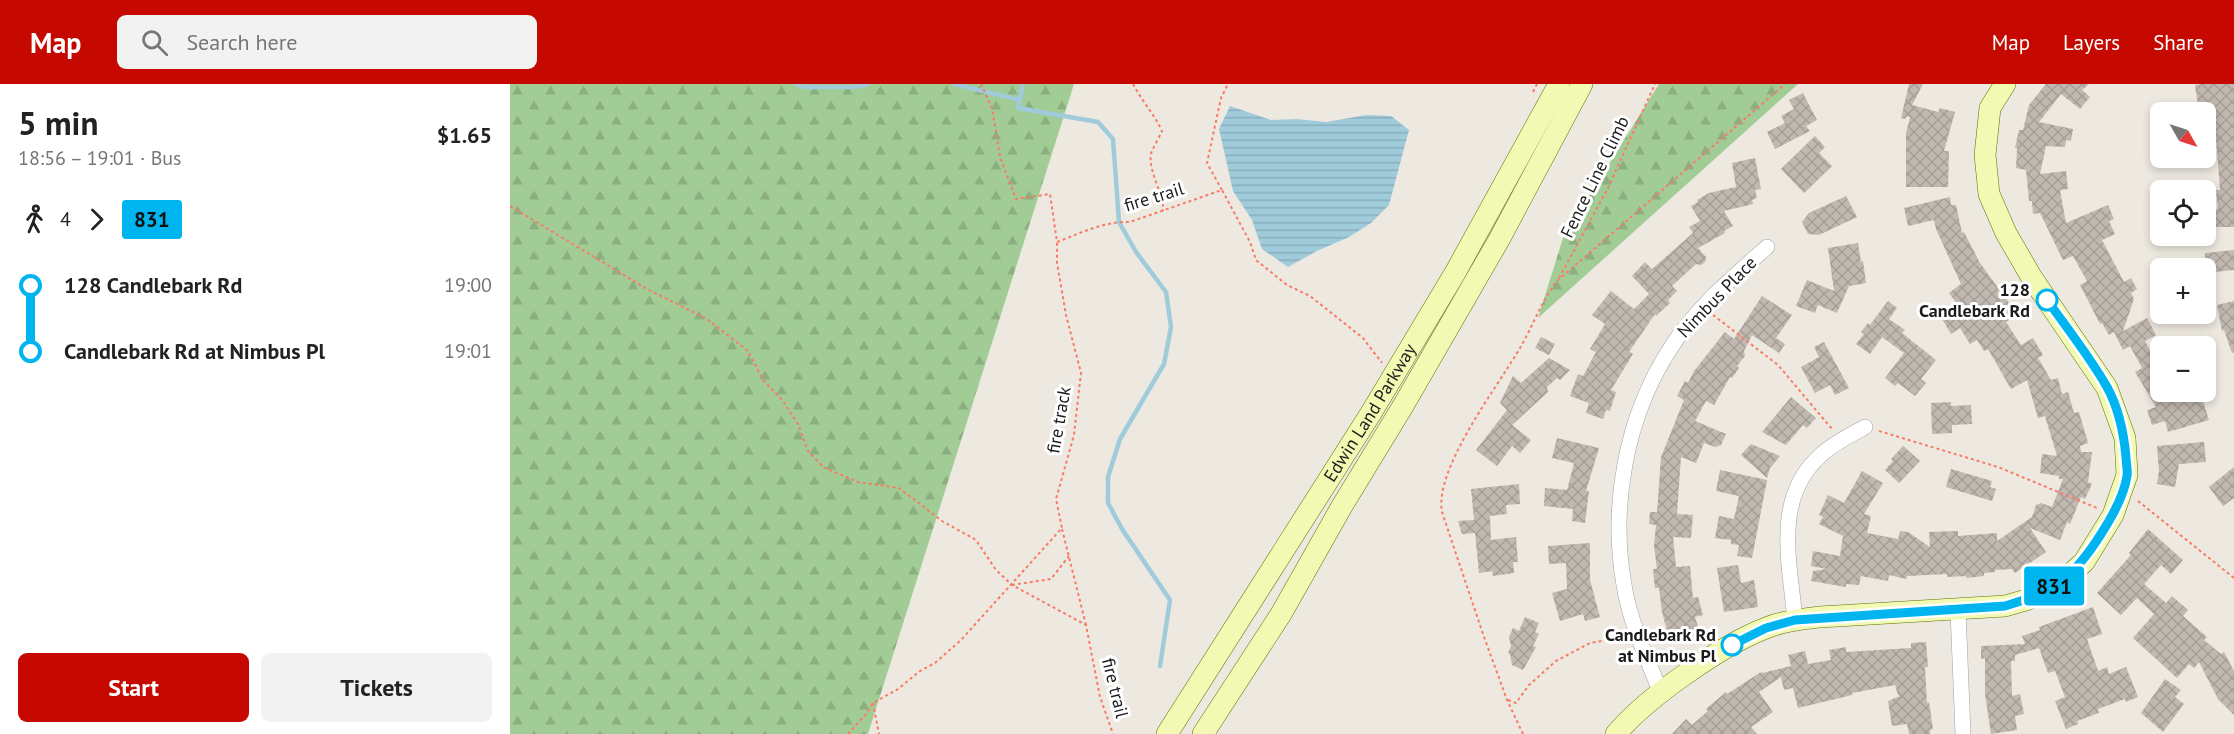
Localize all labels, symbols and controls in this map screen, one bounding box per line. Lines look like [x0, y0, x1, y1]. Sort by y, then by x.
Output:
search box [117, 15, 537, 69]
text: Map [30, 24, 81, 61]
icon: search [138, 26, 171, 59]
text: Search here [186, 28, 297, 56]
text: Map [1992, 29, 2030, 56]
text: Layers [2063, 29, 2120, 56]
text: Share [2153, 29, 2204, 56]
text: 5 min [18, 101, 99, 144]
north arrow [2150, 102, 2216, 168]
map controls [2150, 102, 2216, 402]
street label: Fence Line Climb [1555, 112, 1634, 241]
text: $1.65 [437, 121, 492, 149]
text: 18:56 – 19:01 · Bus [18, 145, 182, 171]
street label: fire trail [1121, 176, 1187, 216]
button: locate [2150, 180, 2216, 246]
icon: walk [18, 203, 51, 236]
icon: forward [80, 203, 113, 236]
text: 4 [60, 206, 71, 232]
text: 831 [134, 206, 170, 233]
street label: Nimbus Place [1672, 251, 1761, 342]
button: + [2150, 258, 2216, 324]
text: 128 Candlebark Rd [64, 271, 242, 299]
text: 19:00 [444, 272, 492, 298]
place label: 128 Candlebark Rd [1919, 278, 2030, 322]
marker: 128 Candlebark Rd [2036, 289, 2058, 311]
button: − [2150, 336, 2216, 402]
text: Candlebark Rd at Nimbus Pl [64, 337, 325, 365]
text: 19:01 [444, 338, 492, 364]
street label: Edwin Land Parkway [1318, 339, 1421, 486]
street label: fire track [1041, 384, 1076, 455]
line badge: 831 [2020, 566, 2088, 606]
text: 831 [2036, 573, 2072, 600]
place label: Candlebark Rd at Nimbus Pl [1605, 623, 1717, 667]
marker: Candlebark Rd at Nimbus Pl [1721, 634, 1743, 656]
button: Start [18, 653, 249, 722]
button: Tickets [261, 653, 492, 722]
street label: fire trail [1097, 655, 1134, 721]

